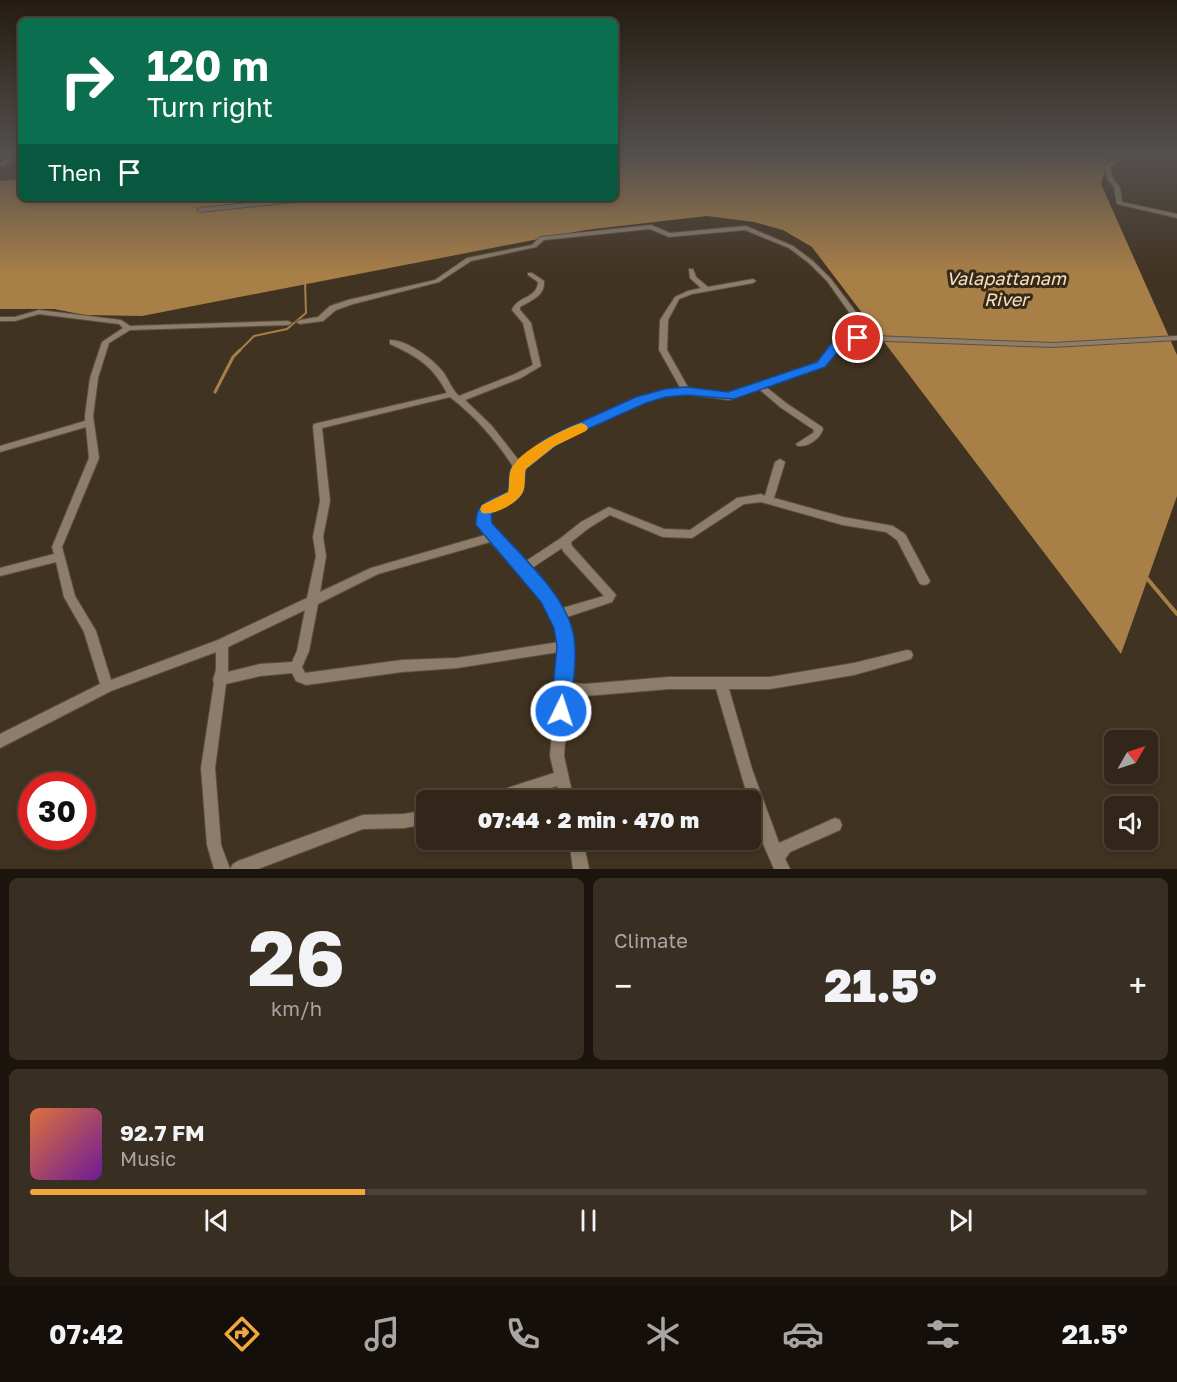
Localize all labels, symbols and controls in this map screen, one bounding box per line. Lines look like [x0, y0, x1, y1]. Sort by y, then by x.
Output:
text: 120 m [147, 40, 269, 90]
icon: right [48, 42, 126, 120]
text: Turn right [147, 91, 273, 123]
icon: arrive [113, 156, 146, 189]
text: Then [48, 159, 101, 186]
water label: Valapattanam River [946, 267, 1067, 310]
pin [832, 312, 883, 363]
icon: arrive [841, 321, 874, 354]
position arrow [529, 679, 593, 743]
north arrow [1104, 730, 1158, 784]
map controls [1104, 730, 1158, 850]
speed limit sign: 30 [18, 772, 96, 850]
button: sound [1104, 796, 1158, 850]
text: 07:44 · 2 min · 470 m [478, 806, 699, 833]
text: 26 [248, 910, 345, 1003]
text: Climate [614, 928, 688, 952]
text: 21.5° [824, 958, 937, 1012]
text: − [614, 966, 632, 1005]
text: + [1129, 966, 1147, 1005]
text: km/h [271, 996, 322, 1020]
text: 92.7 FM [120, 1119, 205, 1146]
text: Music [120, 1146, 176, 1170]
icon: previous [200, 1204, 233, 1237]
icon: pause [572, 1204, 605, 1237]
icon: next [944, 1204, 977, 1237]
icon: directions [221, 1313, 263, 1355]
icon: music [361, 1313, 403, 1355]
icon: phone [502, 1313, 544, 1355]
icon: climate [642, 1313, 684, 1355]
icon: car [782, 1313, 824, 1355]
icon: filters [922, 1313, 964, 1355]
text: 07:42 [49, 1318, 123, 1350]
text: 21.5° [1062, 1318, 1128, 1350]

